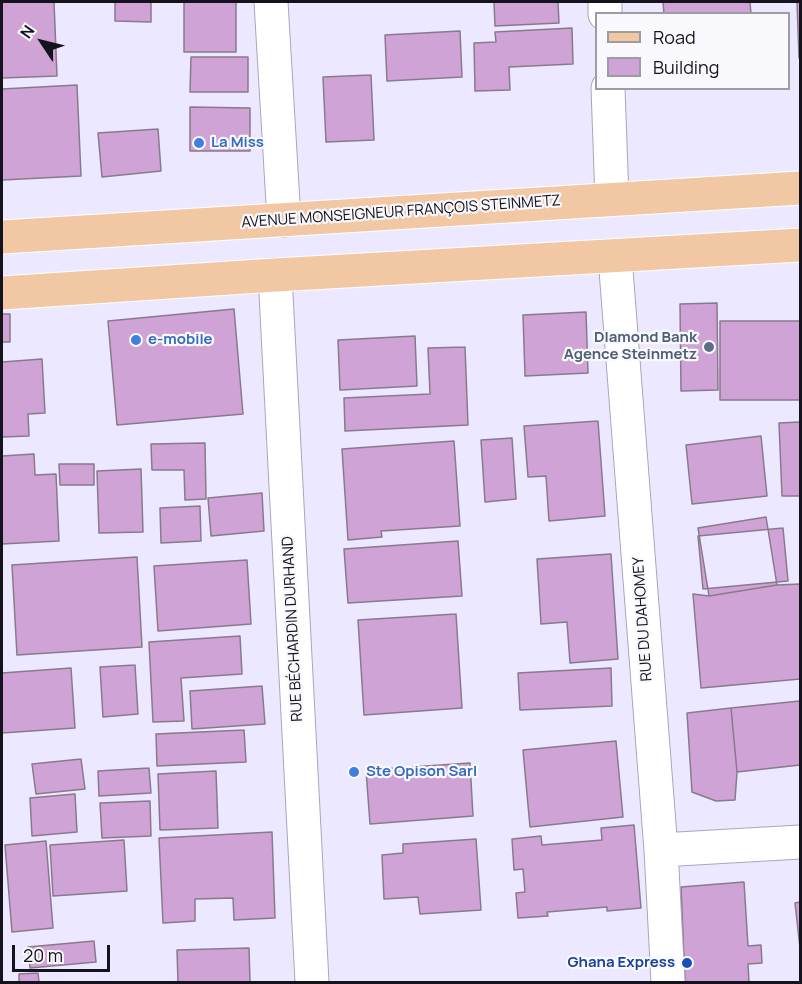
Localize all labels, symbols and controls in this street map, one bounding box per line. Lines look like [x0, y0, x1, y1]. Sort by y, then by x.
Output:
north arrow [12, 12, 72, 72]
legend [595, 12, 790, 90]
text: N [15, 21, 40, 43]
text: Road [653, 25, 696, 49]
text: Building [653, 55, 719, 79]
place label: La Miss [211, 134, 264, 152]
marker: La Miss [192, 136, 206, 150]
street label: AVENUE MONSEIGNEUR FRANÇOIS STEINMETZ [241, 192, 561, 232]
place label: DIamond Bank Agence Steinmetz [564, 329, 697, 364]
place label: e-mobile [148, 331, 213, 349]
marker: e-mobile [129, 333, 143, 347]
marker: DIamond Bank Agence Steinmetz [702, 340, 716, 354]
street label: RUE BÉCHARDIN DURHAND [279, 536, 307, 722]
street label: RUE DU DAHOMEY [630, 556, 656, 682]
place label: Ste Opison Sarl [366, 763, 477, 781]
marker: Ste Opison Sarl [347, 765, 361, 779]
scale bar [15, 933, 112, 971]
text: 20 m [23, 943, 63, 967]
place label: Ghana Express [568, 954, 675, 972]
marker: Ghana Express [680, 956, 694, 970]

